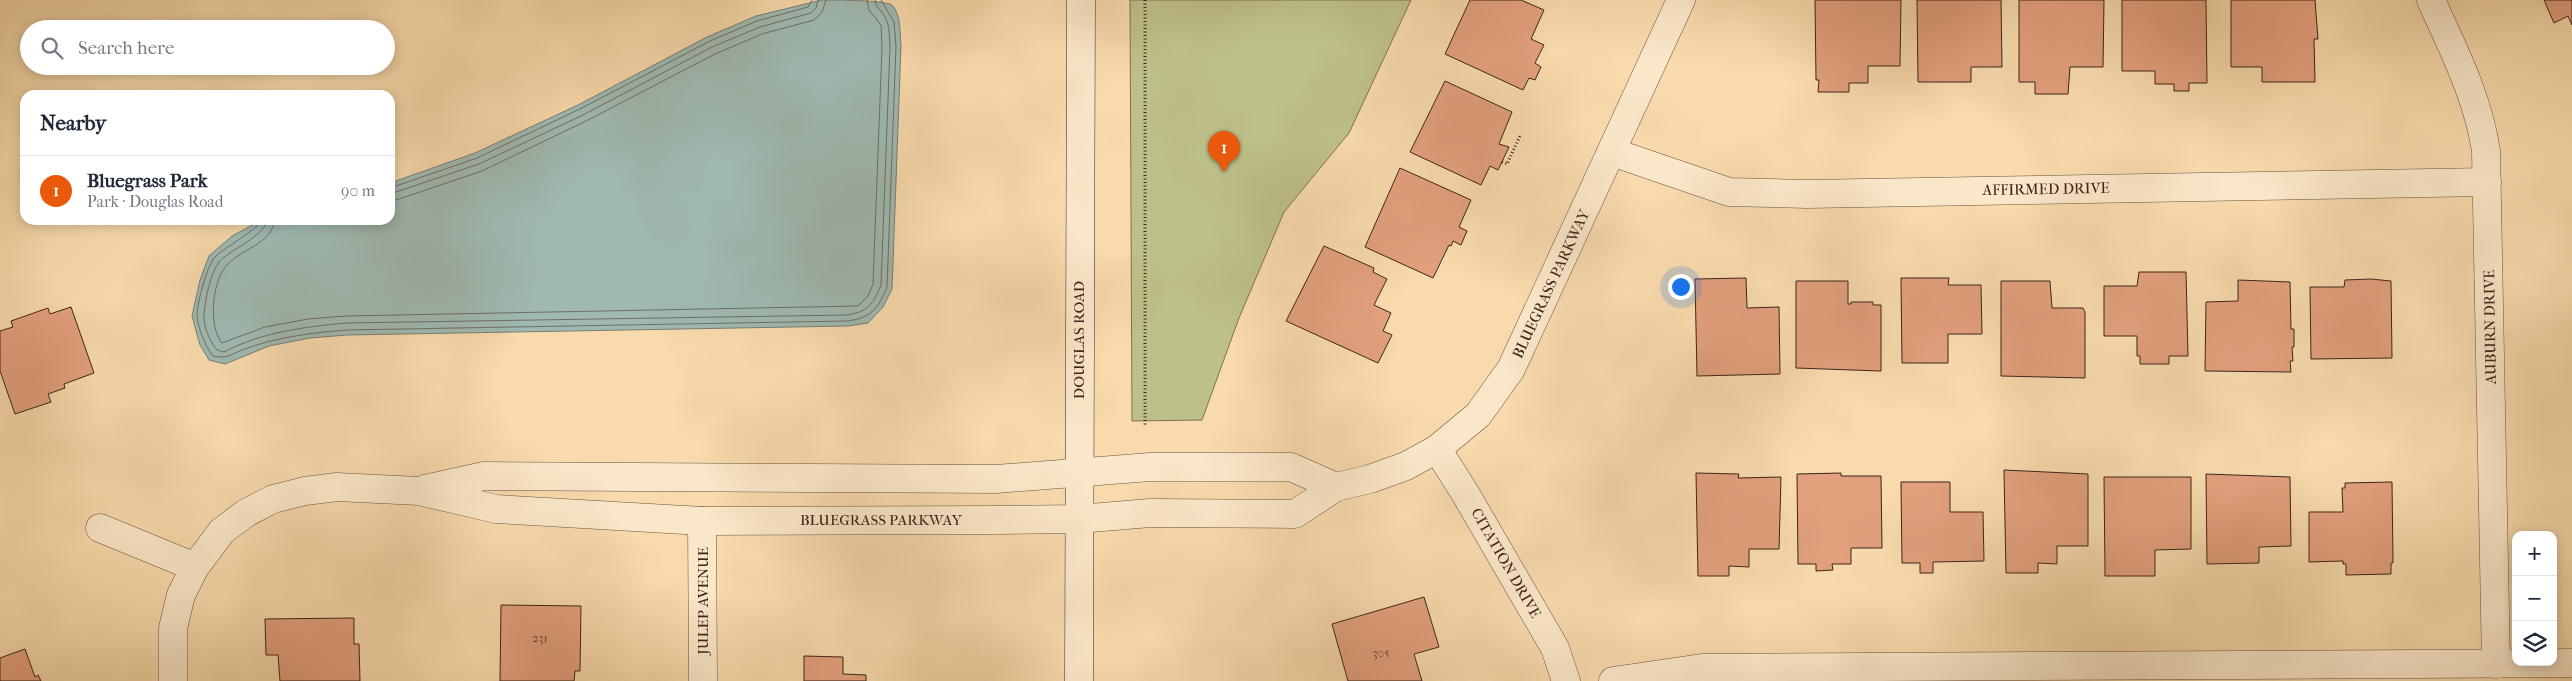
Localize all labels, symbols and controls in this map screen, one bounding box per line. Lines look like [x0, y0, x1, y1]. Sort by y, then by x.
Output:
search box [20, 20, 395, 75]
icon: search [38, 34, 66, 62]
text: Search here [78, 37, 174, 59]
text: Nearby [40, 111, 106, 135]
pin: 1 [1208, 131, 1240, 172]
text: Bluegrass Park [87, 170, 208, 192]
street label: AFFIRMED DRIVE [1981, 179, 2110, 199]
text: 1 [53, 181, 59, 200]
text: 90 m [341, 181, 375, 200]
text: Park · Douglas Road [87, 192, 223, 211]
street label: BLUEGRASS PARKWAY [1509, 206, 1594, 361]
street label: AUBURN DRIVE [2480, 269, 2500, 386]
your location [1668, 274, 1694, 300]
street label: DOUGLAS ROAD [1070, 281, 1088, 399]
street label: CITATION DRIVE [1467, 505, 1545, 621]
street label: BLUEGRASS PARKWAY [800, 511, 963, 529]
map controls [2512, 531, 2557, 666]
button: + [2512, 531, 2557, 576]
street label: JULEP AVENUE [694, 547, 712, 656]
button: − [2512, 576, 2557, 621]
button: layers [2512, 621, 2557, 666]
house number: 231 [532, 631, 548, 645]
house number: 305 [1373, 646, 1389, 660]

